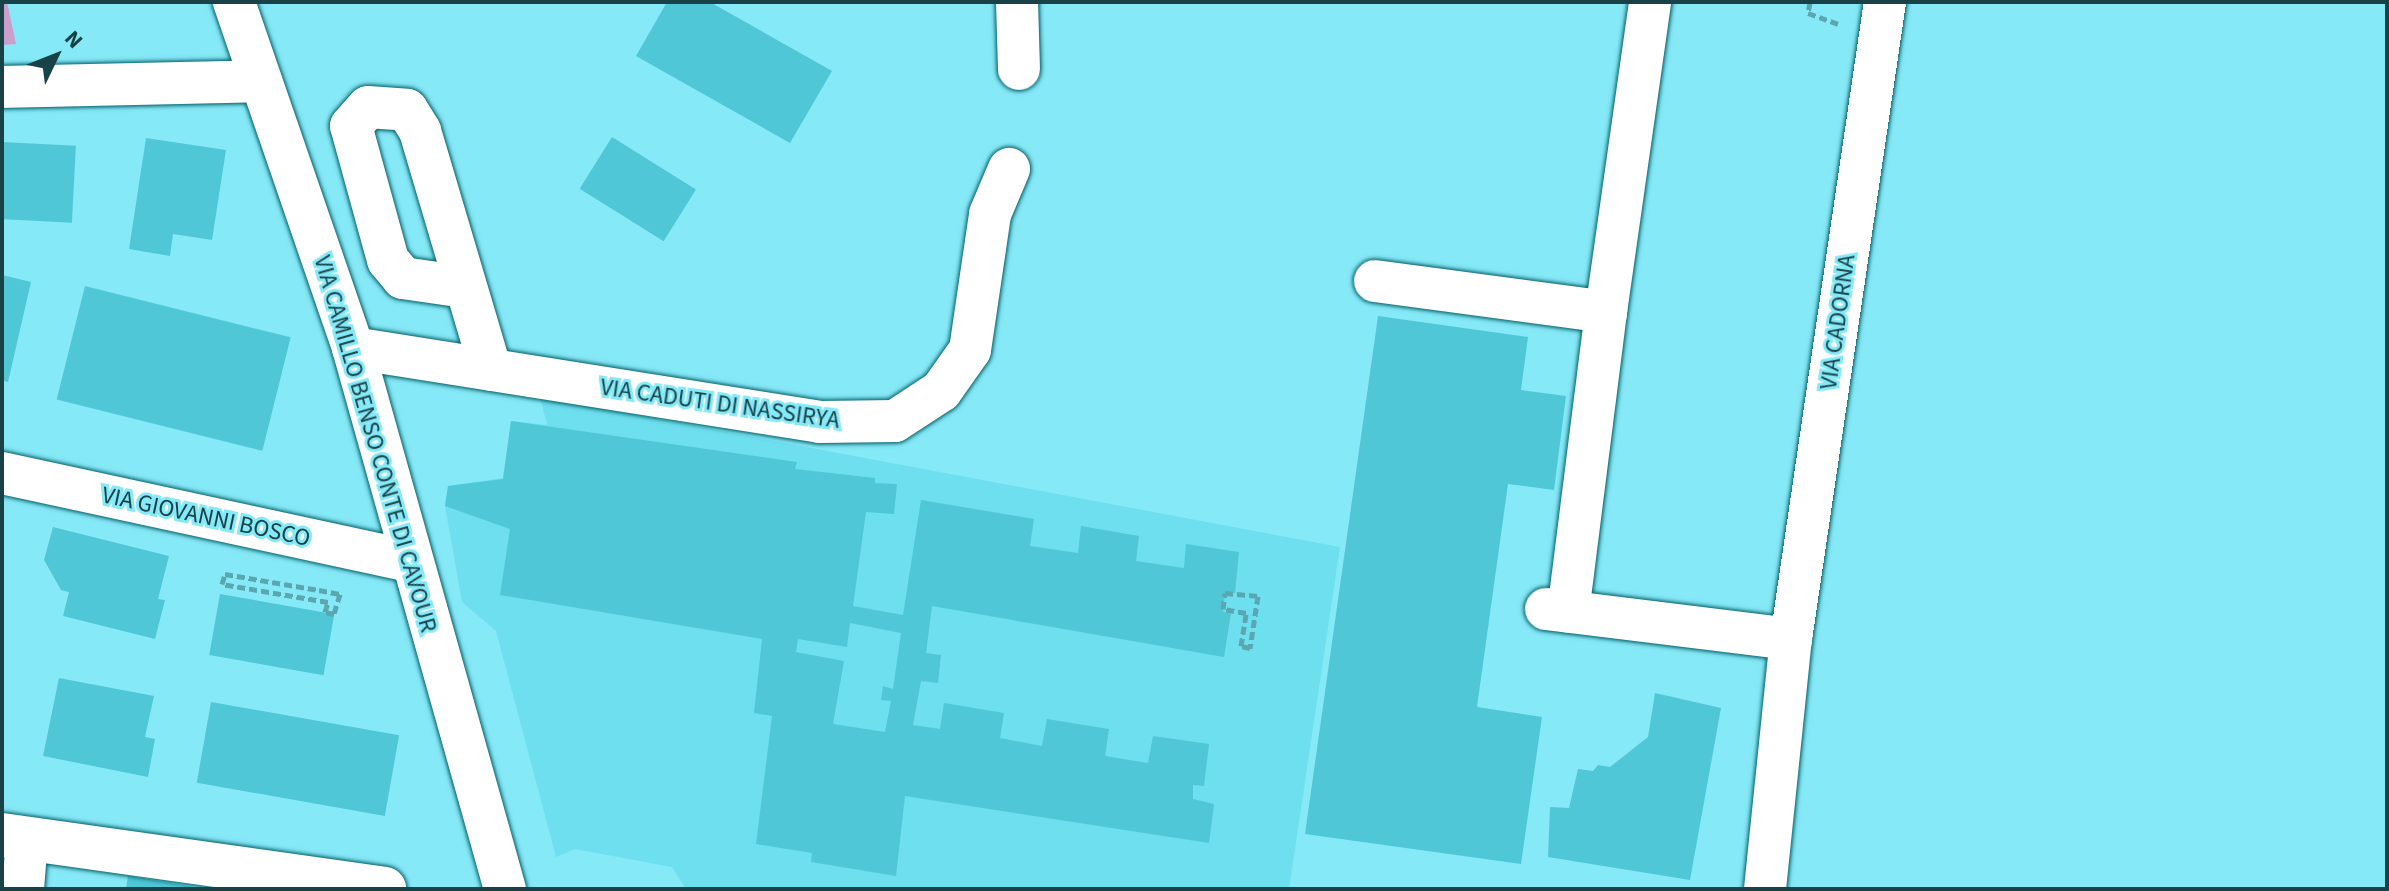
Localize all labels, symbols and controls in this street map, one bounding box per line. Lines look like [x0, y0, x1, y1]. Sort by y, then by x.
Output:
north arrow [16, 16, 96, 96]
text: N [57, 23, 90, 56]
street label: VIA CAMILLO BENSO CONTE DI CAVOUR [307, 252, 443, 636]
street label: VIA CADORNA [1814, 253, 1862, 391]
street label: VIA CADUTI DI NASSIRYA [599, 373, 841, 435]
street label: VIA GIOVANNI BOSCO [99, 481, 313, 553]

